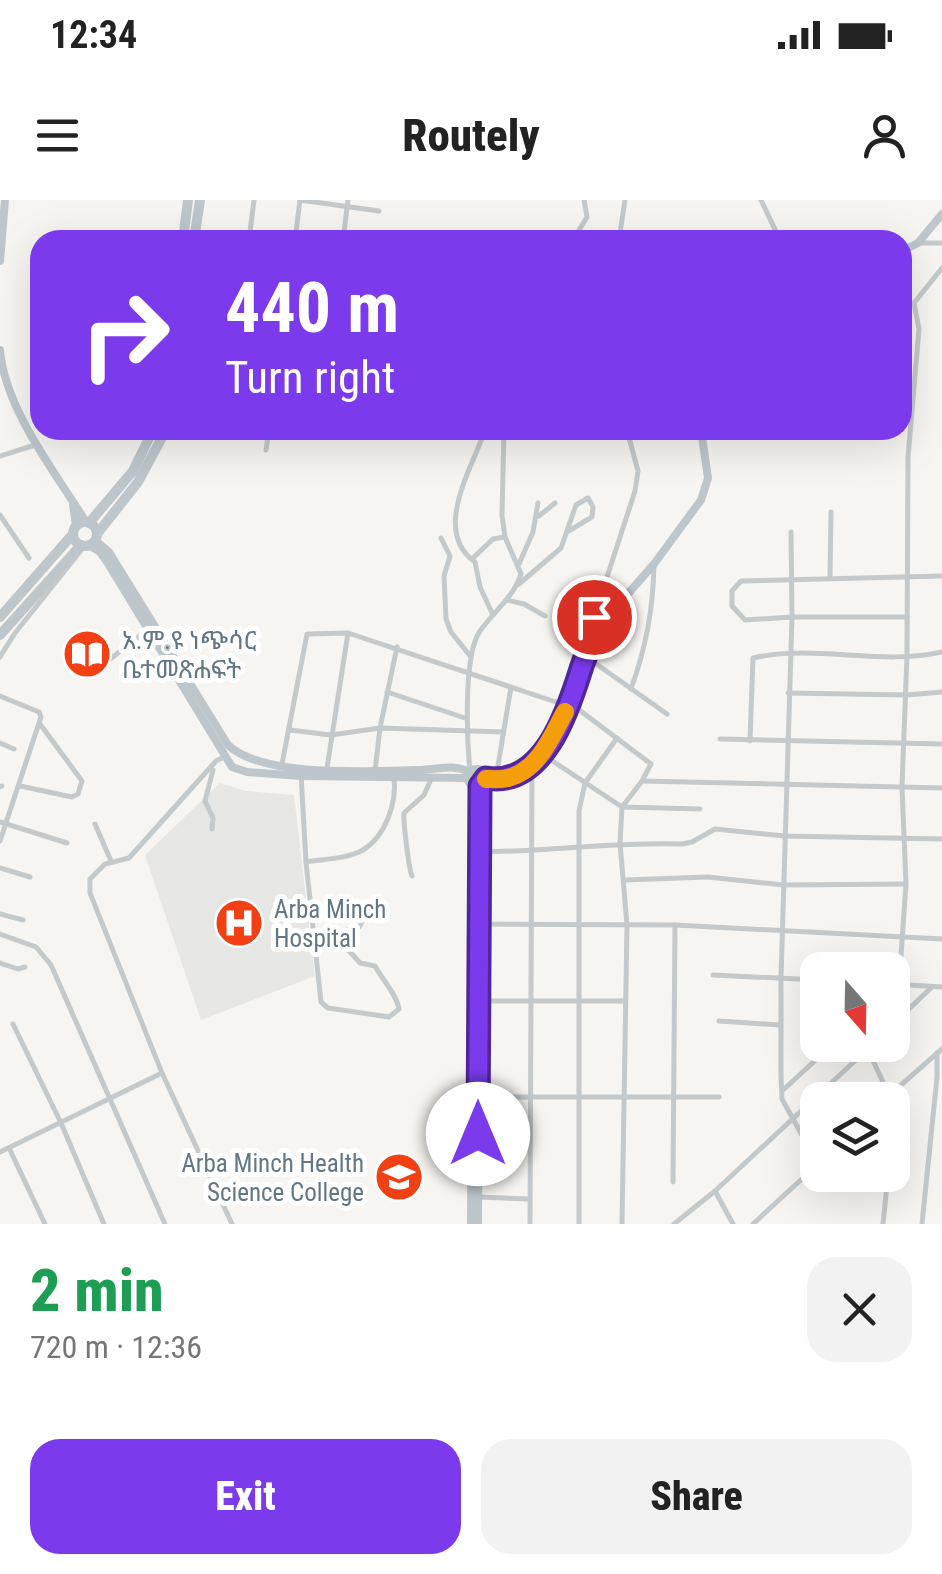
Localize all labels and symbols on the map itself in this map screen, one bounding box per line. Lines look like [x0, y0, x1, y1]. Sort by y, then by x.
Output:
pin [552, 575, 637, 660]
place label: አ.ም.ዩ ነጭሳር ቤተመጽሐፍት [122, 626, 257, 684]
library icon: አ.ም.ዩ ነጭሳር ቤተመጽሐፍት [61, 628, 113, 680]
place label: Arba Minch Hospital [274, 895, 386, 953]
hospital icon: Arba Minch Hospital [213, 897, 265, 949]
north arrow [800, 952, 910, 1062]
position arrow [426, 1082, 530, 1186]
place label: Arba Minch Health Science College [181, 1149, 364, 1207]
school or university icon: Arba Minch Health Science College [373, 1151, 425, 1203]

